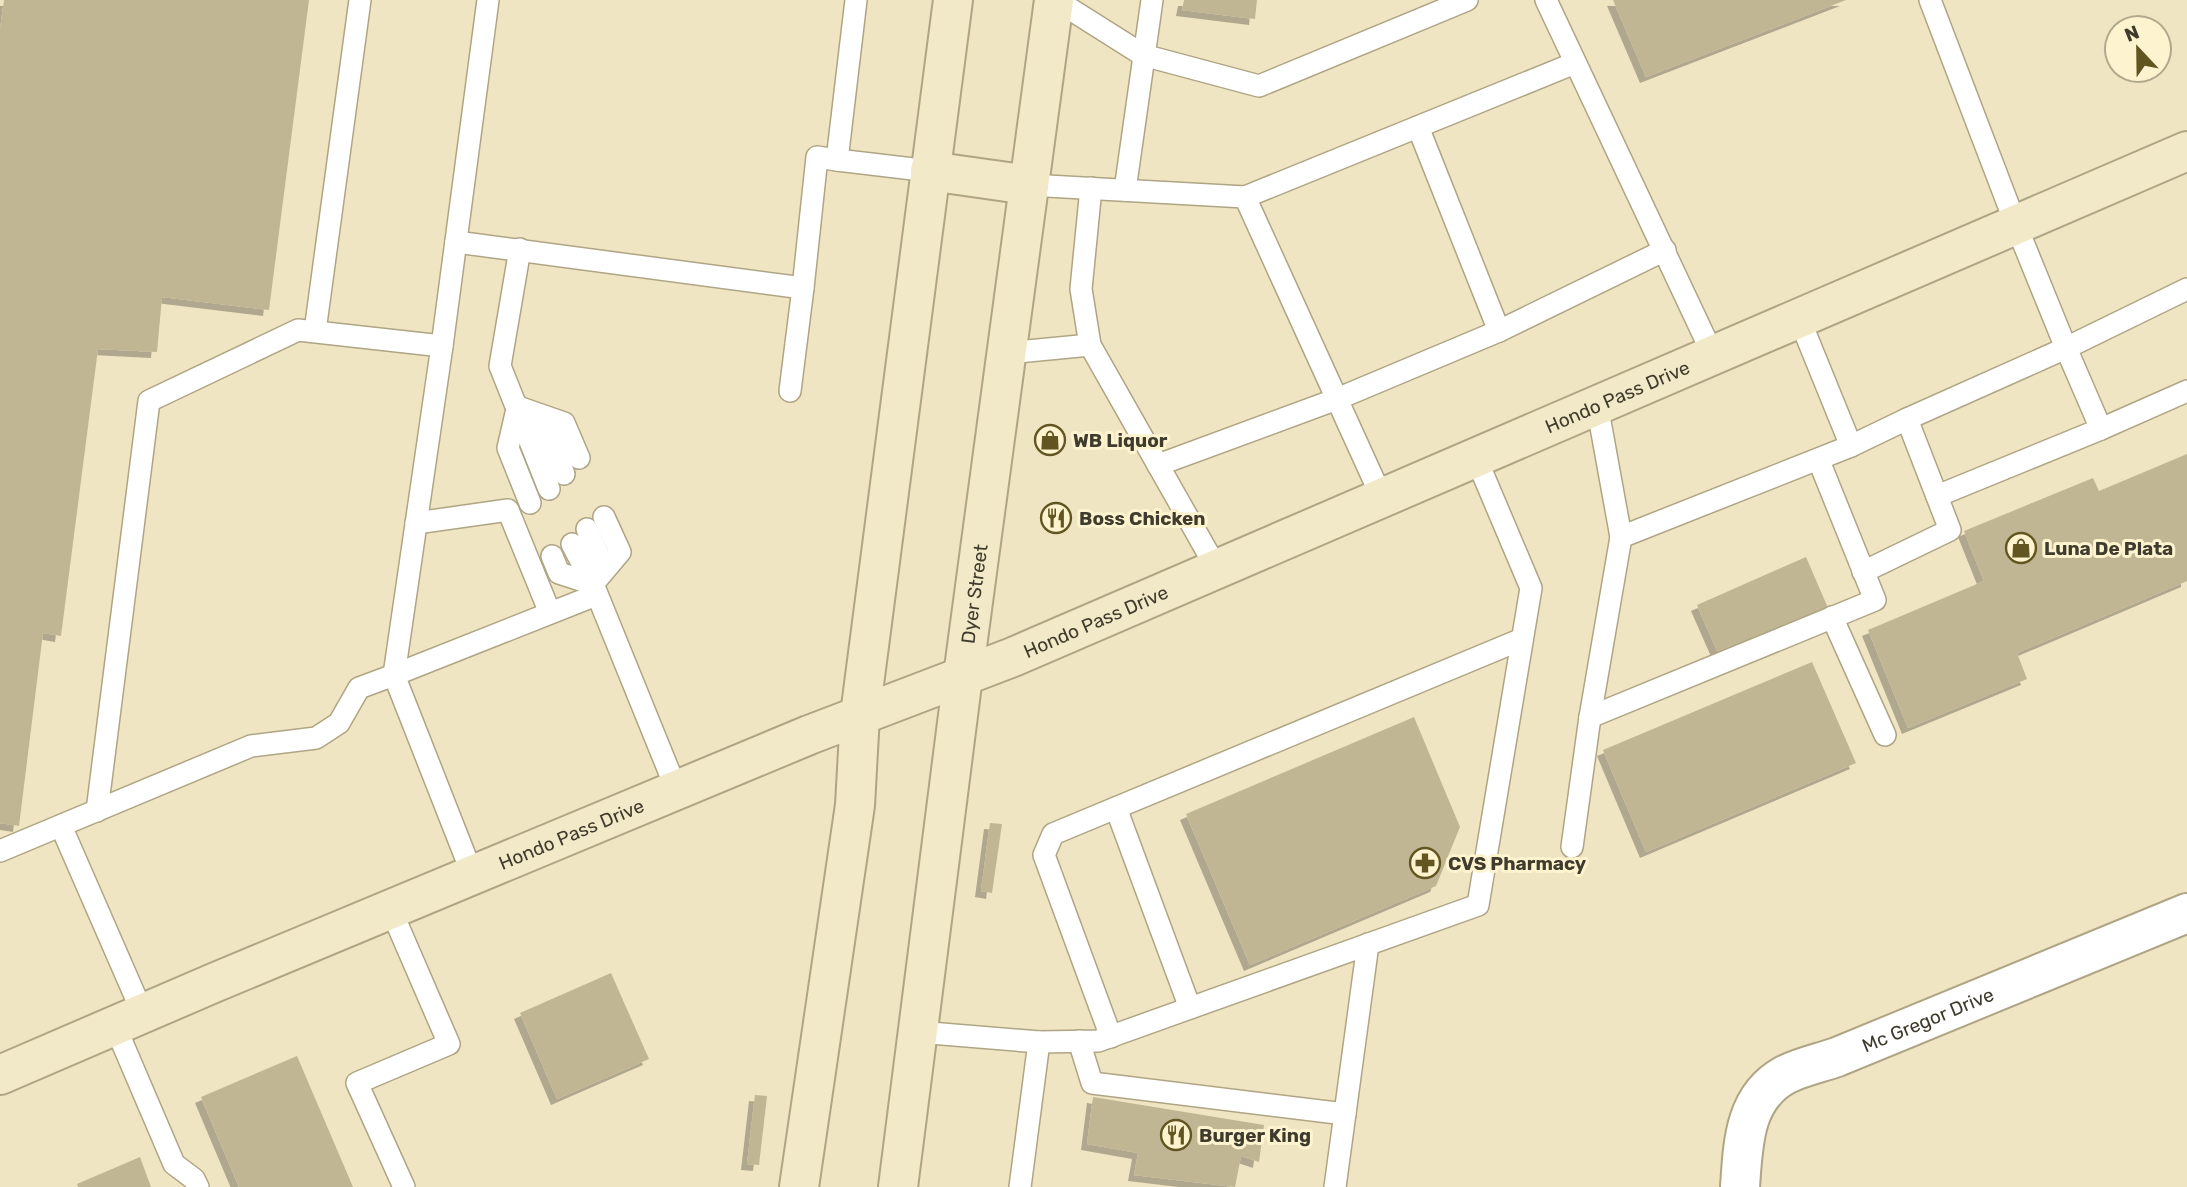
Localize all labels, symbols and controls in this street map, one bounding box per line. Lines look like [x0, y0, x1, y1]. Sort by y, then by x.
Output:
north arrow [2103, 14, 2173, 84]
text: N [2121, 20, 2142, 47]
street label: Hondo Pass Drive [1541, 355, 1693, 438]
shop icon: WB Liquor [1033, 423, 1067, 457]
place label: WB Liquor [1073, 429, 1168, 452]
restaurant icon: Boss Chicken [1039, 501, 1073, 535]
place label: Boss Chicken [1079, 507, 1206, 530]
shop icon: Luna De Plata [2004, 531, 2038, 565]
place label: Luna De Plata [2044, 537, 2173, 560]
street label: Dyer Street [956, 542, 992, 645]
street label: Hondo Pass Drive [1020, 580, 1172, 663]
street label: Hondo Pass Drive [495, 794, 647, 874]
pharmacy icon: CVS Pharmacy [1408, 846, 1442, 880]
place label: CVS Pharmacy [1448, 852, 1587, 875]
street label: Mc Gregor Drive [1858, 982, 1997, 1057]
restaurant icon: Burger King [1159, 1118, 1193, 1152]
place label: Burger King [1199, 1124, 1311, 1147]

